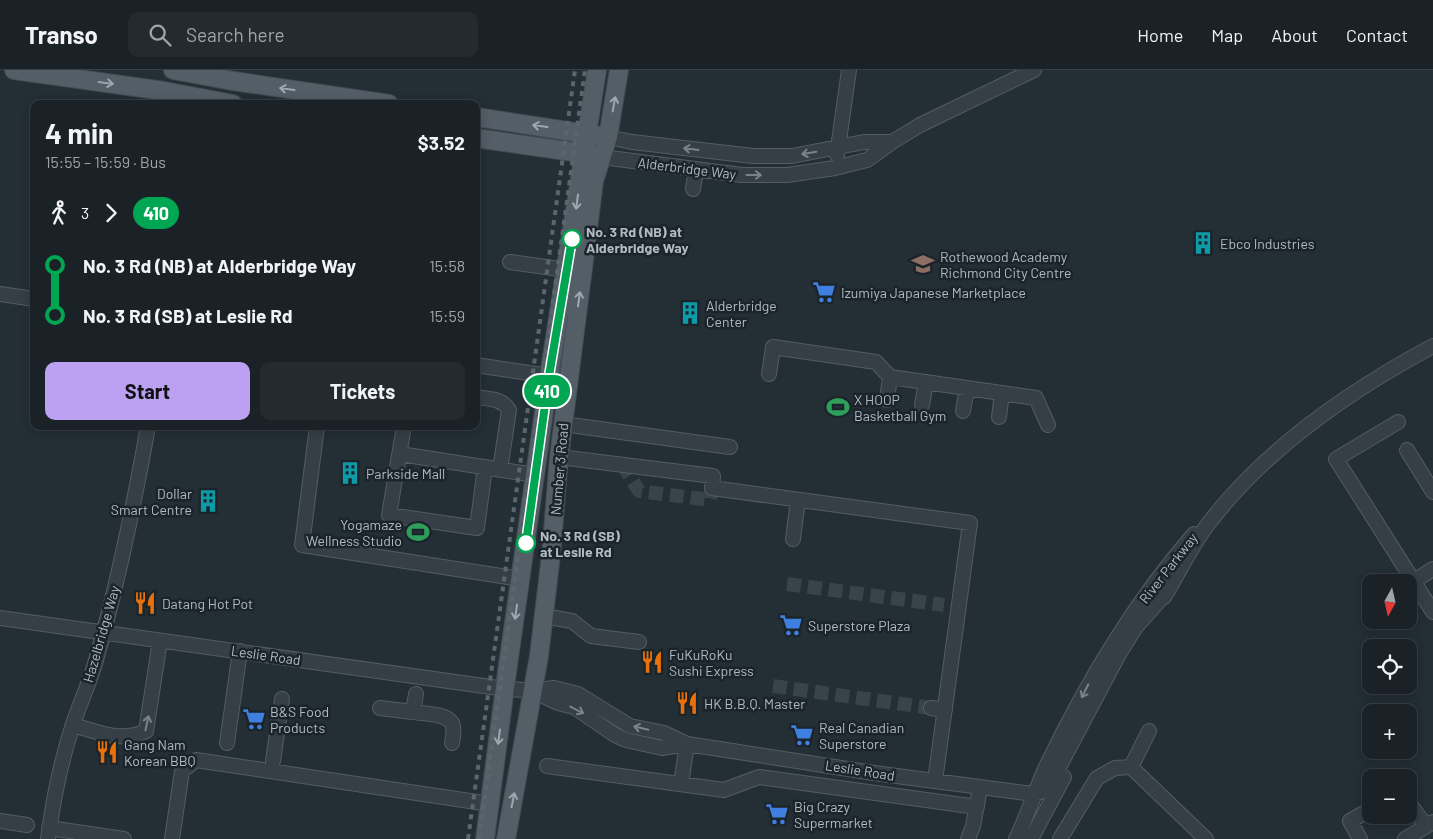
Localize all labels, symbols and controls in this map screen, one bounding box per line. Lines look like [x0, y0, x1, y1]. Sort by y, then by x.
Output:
search box [128, 12, 478, 57]
text: Transo [25, 20, 98, 49]
icon: search [146, 21, 174, 49]
text: Search here [186, 23, 285, 46]
text: Home [1137, 24, 1183, 46]
text: Map [1211, 24, 1243, 46]
text: About [1271, 24, 1318, 46]
text: Contact [1346, 24, 1408, 46]
one-way arrow [98, 78, 114, 88]
one-way arrow [279, 84, 295, 94]
one-way arrow [609, 96, 619, 112]
text: 4 min [45, 116, 113, 150]
one-way arrow [532, 121, 548, 131]
text: $3.52 [418, 131, 465, 154]
one-way arrow [683, 144, 699, 154]
one-way arrow [802, 148, 818, 158]
text: 15:55 – 15:59 · Bus [45, 152, 166, 171]
street label: Alderbridge Way [637, 154, 738, 183]
one-way arrow [746, 170, 762, 180]
one-way arrow [572, 193, 582, 209]
icon: walk [45, 199, 73, 227]
icon: forward [97, 199, 125, 227]
text: 410 [143, 202, 169, 224]
text: 3 [81, 203, 89, 222]
place label: No. 3 Rd (NB) at Alderbridge Way [586, 223, 688, 256]
marker: No. 3 Rd (NB) at Alderbridge Way [562, 229, 582, 249]
building icon: Ebco Industries [1190, 230, 1216, 256]
place label: Ebco Industries [1220, 235, 1315, 252]
place label: Rothewood Academy Richmond City Centre [940, 248, 1071, 281]
school or university icon: Rothewood Academy Richmond City Centre [910, 251, 936, 277]
text: No. 3 Rd (NB) at Alderbridge Way [83, 254, 356, 277]
text: 15:58 [429, 256, 465, 275]
supermarket icon: Izumiya Japanese Marketplace [811, 279, 837, 305]
place label: Izumiya Japanese Marketplace [841, 284, 1026, 301]
one-way arrow [574, 291, 584, 307]
place label: Alderbridge Center [706, 297, 777, 330]
building icon: Alderbridge Center [677, 300, 703, 326]
text: No. 3 Rd (SB) at Leslie Rd [83, 304, 293, 327]
text: 15:59 [429, 306, 465, 325]
button: Start [45, 362, 250, 420]
button: Tickets [260, 362, 465, 420]
line badge: 410 [518, 375, 576, 407]
text: 410 [534, 380, 560, 402]
place label: X HOOP Basketball Gym [854, 391, 946, 424]
sports icon: X HOOP Basketball Gym [825, 394, 851, 420]
street label: Number 3 Road [547, 422, 571, 516]
building icon: Parkside Mall [337, 460, 363, 486]
place label: Parkside Mall [366, 465, 445, 482]
place label: Dollar Smart Centre [111, 485, 192, 518]
building icon: Dollar Smart Centre [195, 488, 221, 514]
place label: Yogamaze Wellness Studio [306, 516, 402, 549]
sports icon: Yogamaze Wellness Studio [405, 519, 431, 545]
place label: No. 3 Rd (SB) at Leslie Rd [540, 527, 620, 560]
street label: River Parkway [1135, 529, 1201, 607]
marker: No. 3 Rd (SB) at Leslie Rd [516, 533, 536, 553]
north arrow [1362, 574, 1418, 629]
map controls [1362, 574, 1417, 824]
street label: Hazelbridge Way [79, 583, 123, 684]
restaurant icon: Datang Hot Pot [132, 590, 158, 616]
place label: Datang Hot Pot [162, 595, 253, 612]
one-way arrow [511, 604, 521, 620]
supermarket icon: Superstore Plaza [778, 612, 804, 638]
place label: Superstore Plaza [808, 617, 910, 634]
button: locate [1362, 639, 1417, 694]
street label: Leslie Road [230, 642, 302, 668]
place label: FuKuRoKu Sushi Express [669, 646, 754, 679]
restaurant icon: FuKuRoKu Sushi Express [639, 649, 665, 675]
one-way arrow [1080, 683, 1089, 698]
restaurant icon: HK B.B.Q. Master [674, 690, 700, 716]
place label: HK B.B.Q. Master [704, 695, 805, 712]
place label: B&S Food Products [270, 703, 329, 736]
button: + [1362, 704, 1417, 759]
one-way arrow [570, 705, 585, 715]
supermarket icon: B&S Food Products [241, 706, 267, 732]
one-way arrow [143, 716, 152, 732]
place label: Real Canadian Superstore [819, 719, 904, 752]
supermarket icon: Real Canadian Superstore [789, 722, 815, 748]
one-way arrow [634, 723, 650, 732]
one-way arrow [494, 729, 504, 745]
place label: Gang Nam Korean BBQ [124, 736, 195, 769]
restaurant icon: Gang Nam Korean BBQ [94, 739, 120, 765]
street label: Leslie Road [824, 756, 896, 784]
button: − [1362, 769, 1417, 824]
one-way arrow [509, 793, 518, 809]
place label: Big Crazy Supermarket [794, 798, 873, 831]
supermarket icon: Big Crazy Supermarket [764, 801, 790, 827]

